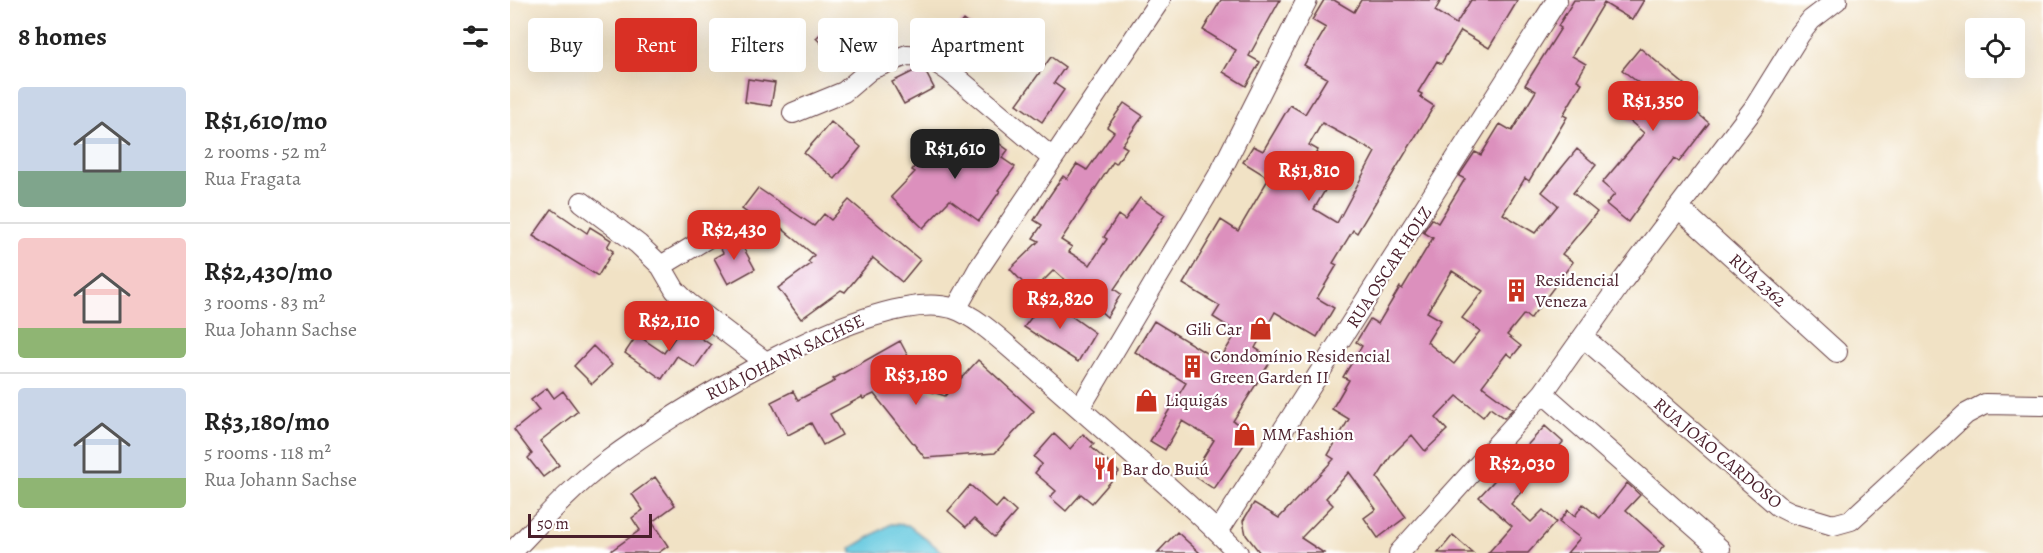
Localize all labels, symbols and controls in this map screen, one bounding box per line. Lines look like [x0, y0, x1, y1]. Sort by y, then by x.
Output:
chip: Buy [528, 18, 603, 72]
chip: Rent [615, 18, 697, 72]
chip: Filters [709, 18, 806, 72]
chip: New [818, 18, 898, 72]
chip: Apartment [910, 18, 1045, 72]
map controls [1965, 18, 2025, 78]
button: locate [1965, 18, 2025, 78]
text: 8 homes [18, 19, 107, 54]
icon: filters [459, 20, 492, 53]
pin: R$1,350 [1598, 81, 1708, 132]
text: R$1,350 [1622, 87, 1684, 114]
text: R$1,610/mo [204, 103, 327, 138]
icon: home [66, 111, 138, 183]
pin: R$1,610 [900, 129, 1010, 180]
text: R$1,610 [924, 135, 986, 162]
text: 2 rooms · 52 m² [204, 138, 327, 165]
pin: R$1,810 [1254, 151, 1364, 202]
text: R$1,810 [1278, 157, 1340, 184]
text: Rua Fragata [204, 165, 301, 192]
street label: RUA OSCAR HOLZ [1341, 202, 1437, 332]
pin: R$2,430 [679, 210, 789, 261]
text: R$2,430 [701, 216, 767, 243]
street label: RUA 2362 [1724, 248, 1792, 313]
text: R$2,430/mo [204, 254, 333, 289]
icon: home [66, 262, 138, 334]
place label: Residencial Veneza [1534, 268, 1620, 313]
building icon: Residencial Veneza [1504, 277, 1530, 303]
pin: R$2,820 [1005, 279, 1115, 330]
text: R$2,820 [1027, 285, 1093, 312]
text: 3 rooms · 83 m² [204, 289, 325, 316]
pin: R$2,110 [614, 301, 724, 352]
text: R$2,110 [638, 307, 700, 334]
street label: RUA JOHANN SACHSE [702, 308, 868, 406]
text: Rua Johann Sachse [204, 316, 357, 343]
shop icon: Gili Car [1247, 316, 1273, 342]
place label: Gili Car [1186, 317, 1242, 341]
place label: Condomínio Residencial Green Garden II [1210, 344, 1390, 389]
building icon: Condomínio Residencial Green Garden II [1179, 353, 1205, 379]
pin: R$3,180 [861, 355, 971, 406]
text: R$3,180 [885, 361, 947, 388]
shop icon: Liquigás [1134, 387, 1160, 413]
place label: Liquigás [1165, 388, 1228, 412]
street label: RUA JOÃO CARDOSO [1649, 392, 1787, 514]
text: R$3,180/mo [204, 404, 330, 439]
icon: home [66, 412, 138, 484]
shop icon: MM Fashion [1231, 421, 1257, 447]
place label: MM Fashion [1262, 422, 1354, 446]
text: 5 rooms · 118 m² [204, 439, 331, 466]
pin: R$2,030 [1467, 444, 1577, 495]
text: R$2,030 [1489, 450, 1555, 477]
restaurant icon: Bar do Buiú [1091, 456, 1117, 482]
place label: Bar do Buiú [1122, 457, 1209, 481]
text: Rua Johann Sachse [204, 466, 357, 493]
scale bar [528, 511, 652, 538]
text: 50 m [537, 513, 569, 535]

